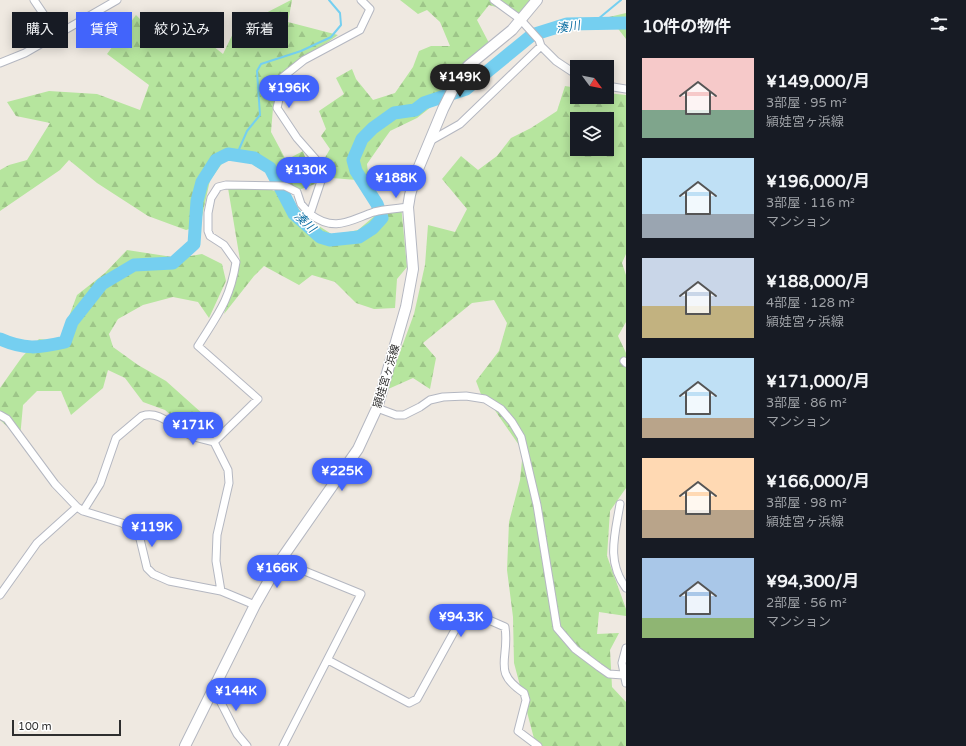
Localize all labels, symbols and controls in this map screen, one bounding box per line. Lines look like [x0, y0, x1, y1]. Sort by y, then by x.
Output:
chip: 購入 [12, 12, 68, 48]
chip: 賃貸 [76, 12, 132, 48]
chip: 絞り込み [140, 12, 224, 48]
chip: 新着 [232, 12, 288, 48]
icon: filters [928, 13, 950, 35]
text: 10件の物件 [642, 16, 731, 37]
water label: 湊川 [555, 18, 583, 36]
north arrow [570, 60, 614, 104]
map controls [570, 60, 614, 156]
pin: ¥149K [432, 64, 488, 98]
text: ¥149K [439, 69, 481, 85]
text: ¥149,000/月 [766, 71, 870, 92]
icon: home [674, 74, 722, 122]
pin: ¥196K [261, 75, 317, 109]
text: ¥196K [268, 80, 310, 96]
text: 3部屋 · 95 m² [766, 95, 847, 111]
button: layers [570, 112, 614, 156]
text: 頴娃宮ヶ浜線 [766, 114, 844, 130]
pin: ¥130K [278, 157, 334, 191]
text: ¥130K [285, 162, 327, 178]
pin: ¥188K [368, 165, 424, 199]
text: ¥188K [375, 170, 417, 186]
text: ¥196,000/月 [766, 171, 870, 192]
icon: home [674, 174, 722, 222]
text: 3部屋 · 116 m² [766, 195, 855, 211]
water label: 湊川 [291, 209, 320, 237]
text: マンション [766, 214, 831, 230]
text: ¥188,000/月 [766, 271, 870, 292]
icon: home [674, 274, 722, 322]
text: 4部屋 · 128 m² [766, 295, 855, 311]
text: 頴娃宮ヶ浜線 [766, 314, 844, 330]
street label: 頴娃宮ヶ浜線 [371, 343, 402, 410]
text: ¥171,000/月 [766, 371, 870, 392]
icon: home [674, 374, 722, 422]
text: 3部屋 · 86 m² [766, 395, 847, 411]
pin: ¥171K [165, 412, 221, 446]
text: マンション [766, 414, 831, 430]
text: ¥171K [172, 417, 214, 433]
pin: ¥225K [314, 458, 370, 492]
text: ¥225K [321, 463, 363, 479]
text: ¥166,000/月 [766, 471, 870, 492]
icon: home [674, 474, 722, 522]
text: 3部屋 · 98 m² [766, 495, 847, 511]
pin: ¥119K [124, 514, 180, 548]
text: 頴娃宮ヶ浜線 [766, 514, 844, 530]
text: ¥119K [131, 519, 173, 535]
pin: ¥166K [249, 555, 305, 589]
text: ¥166K [256, 560, 298, 576]
text: ¥94,300/月 [766, 571, 860, 592]
icon: home [674, 574, 722, 622]
text: 2部屋 · 56 m² [766, 595, 847, 611]
pin: ¥94.3K [428, 604, 494, 638]
text: ¥94.3K [438, 609, 484, 625]
text: マンション [766, 614, 831, 630]
pin: ¥144K [208, 678, 264, 712]
text: ¥144K [215, 683, 257, 699]
scale bar [12, 718, 121, 737]
text: 100 m [18, 720, 52, 733]

